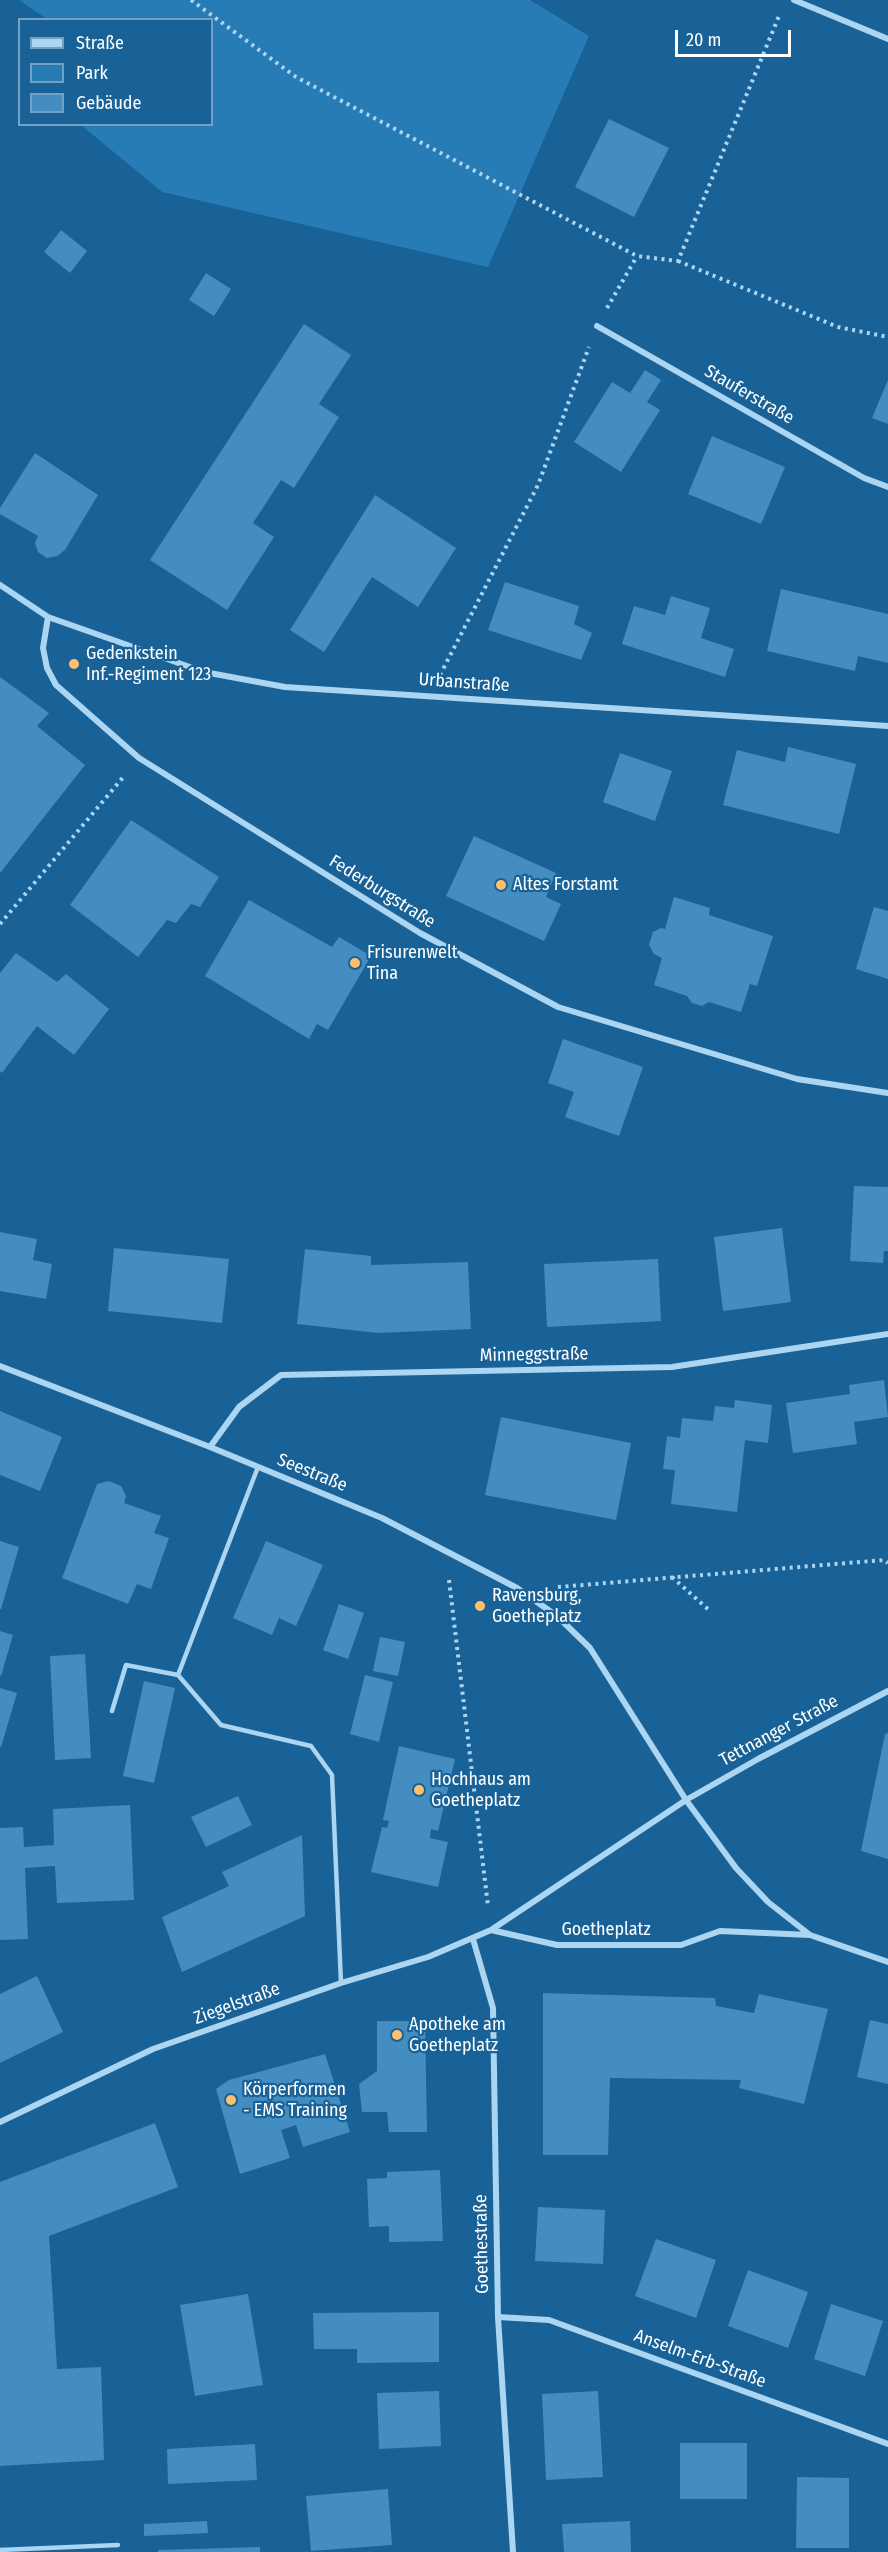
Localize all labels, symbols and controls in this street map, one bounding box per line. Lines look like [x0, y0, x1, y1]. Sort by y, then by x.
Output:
legend [18, 18, 213, 126]
scale bar [678, 18, 794, 56]
text: 20 m [686, 29, 721, 51]
text: Straße [76, 32, 124, 54]
text: Park [76, 62, 108, 84]
text: Gebäude [76, 92, 141, 114]
street label: Stauferstraße [700, 361, 798, 429]
place label: Gedenkstein Inf.-Regiment 123 [86, 643, 211, 686]
marker: Gedenkstein Inf.-Regiment 123 [67, 657, 81, 671]
street label: Urbanstraße [418, 669, 510, 697]
street label: Federburgstraße [325, 851, 439, 933]
place label: Altes Forstamt [513, 874, 618, 896]
marker: Altes Forstamt [494, 878, 508, 892]
place label: Frisurenwelt Tina [367, 942, 458, 984]
marker: Frisurenwelt Tina [348, 956, 362, 970]
street label: Minneggstraße [480, 1343, 588, 1367]
street label: Seestraße [274, 1449, 350, 1497]
place label: Ravensburg, Goetheplatz [492, 1585, 581, 1628]
marker: Ravensburg, Goetheplatz [473, 1599, 487, 1613]
street label: Tettnanger Straße [716, 1691, 842, 1771]
place label: Hochhaus am Goetheplatz [431, 1769, 531, 1812]
marker: Hochhaus am Goetheplatz [412, 1783, 426, 1797]
street label: Goetheplatz [562, 1919, 650, 1941]
street label: Ziegelstraße [191, 1978, 283, 2030]
place label: Apotheke am Goetheplatz [409, 2014, 506, 2056]
marker: Apotheke am Goetheplatz [390, 2028, 404, 2042]
place label: Körperformen - EMS Training [243, 2079, 347, 2122]
marker: Körperformen - EMS Training [224, 2093, 238, 2107]
street label: Goethestraße [470, 2194, 494, 2294]
street label: Anselm-Erb-Straße [631, 2325, 769, 2393]

